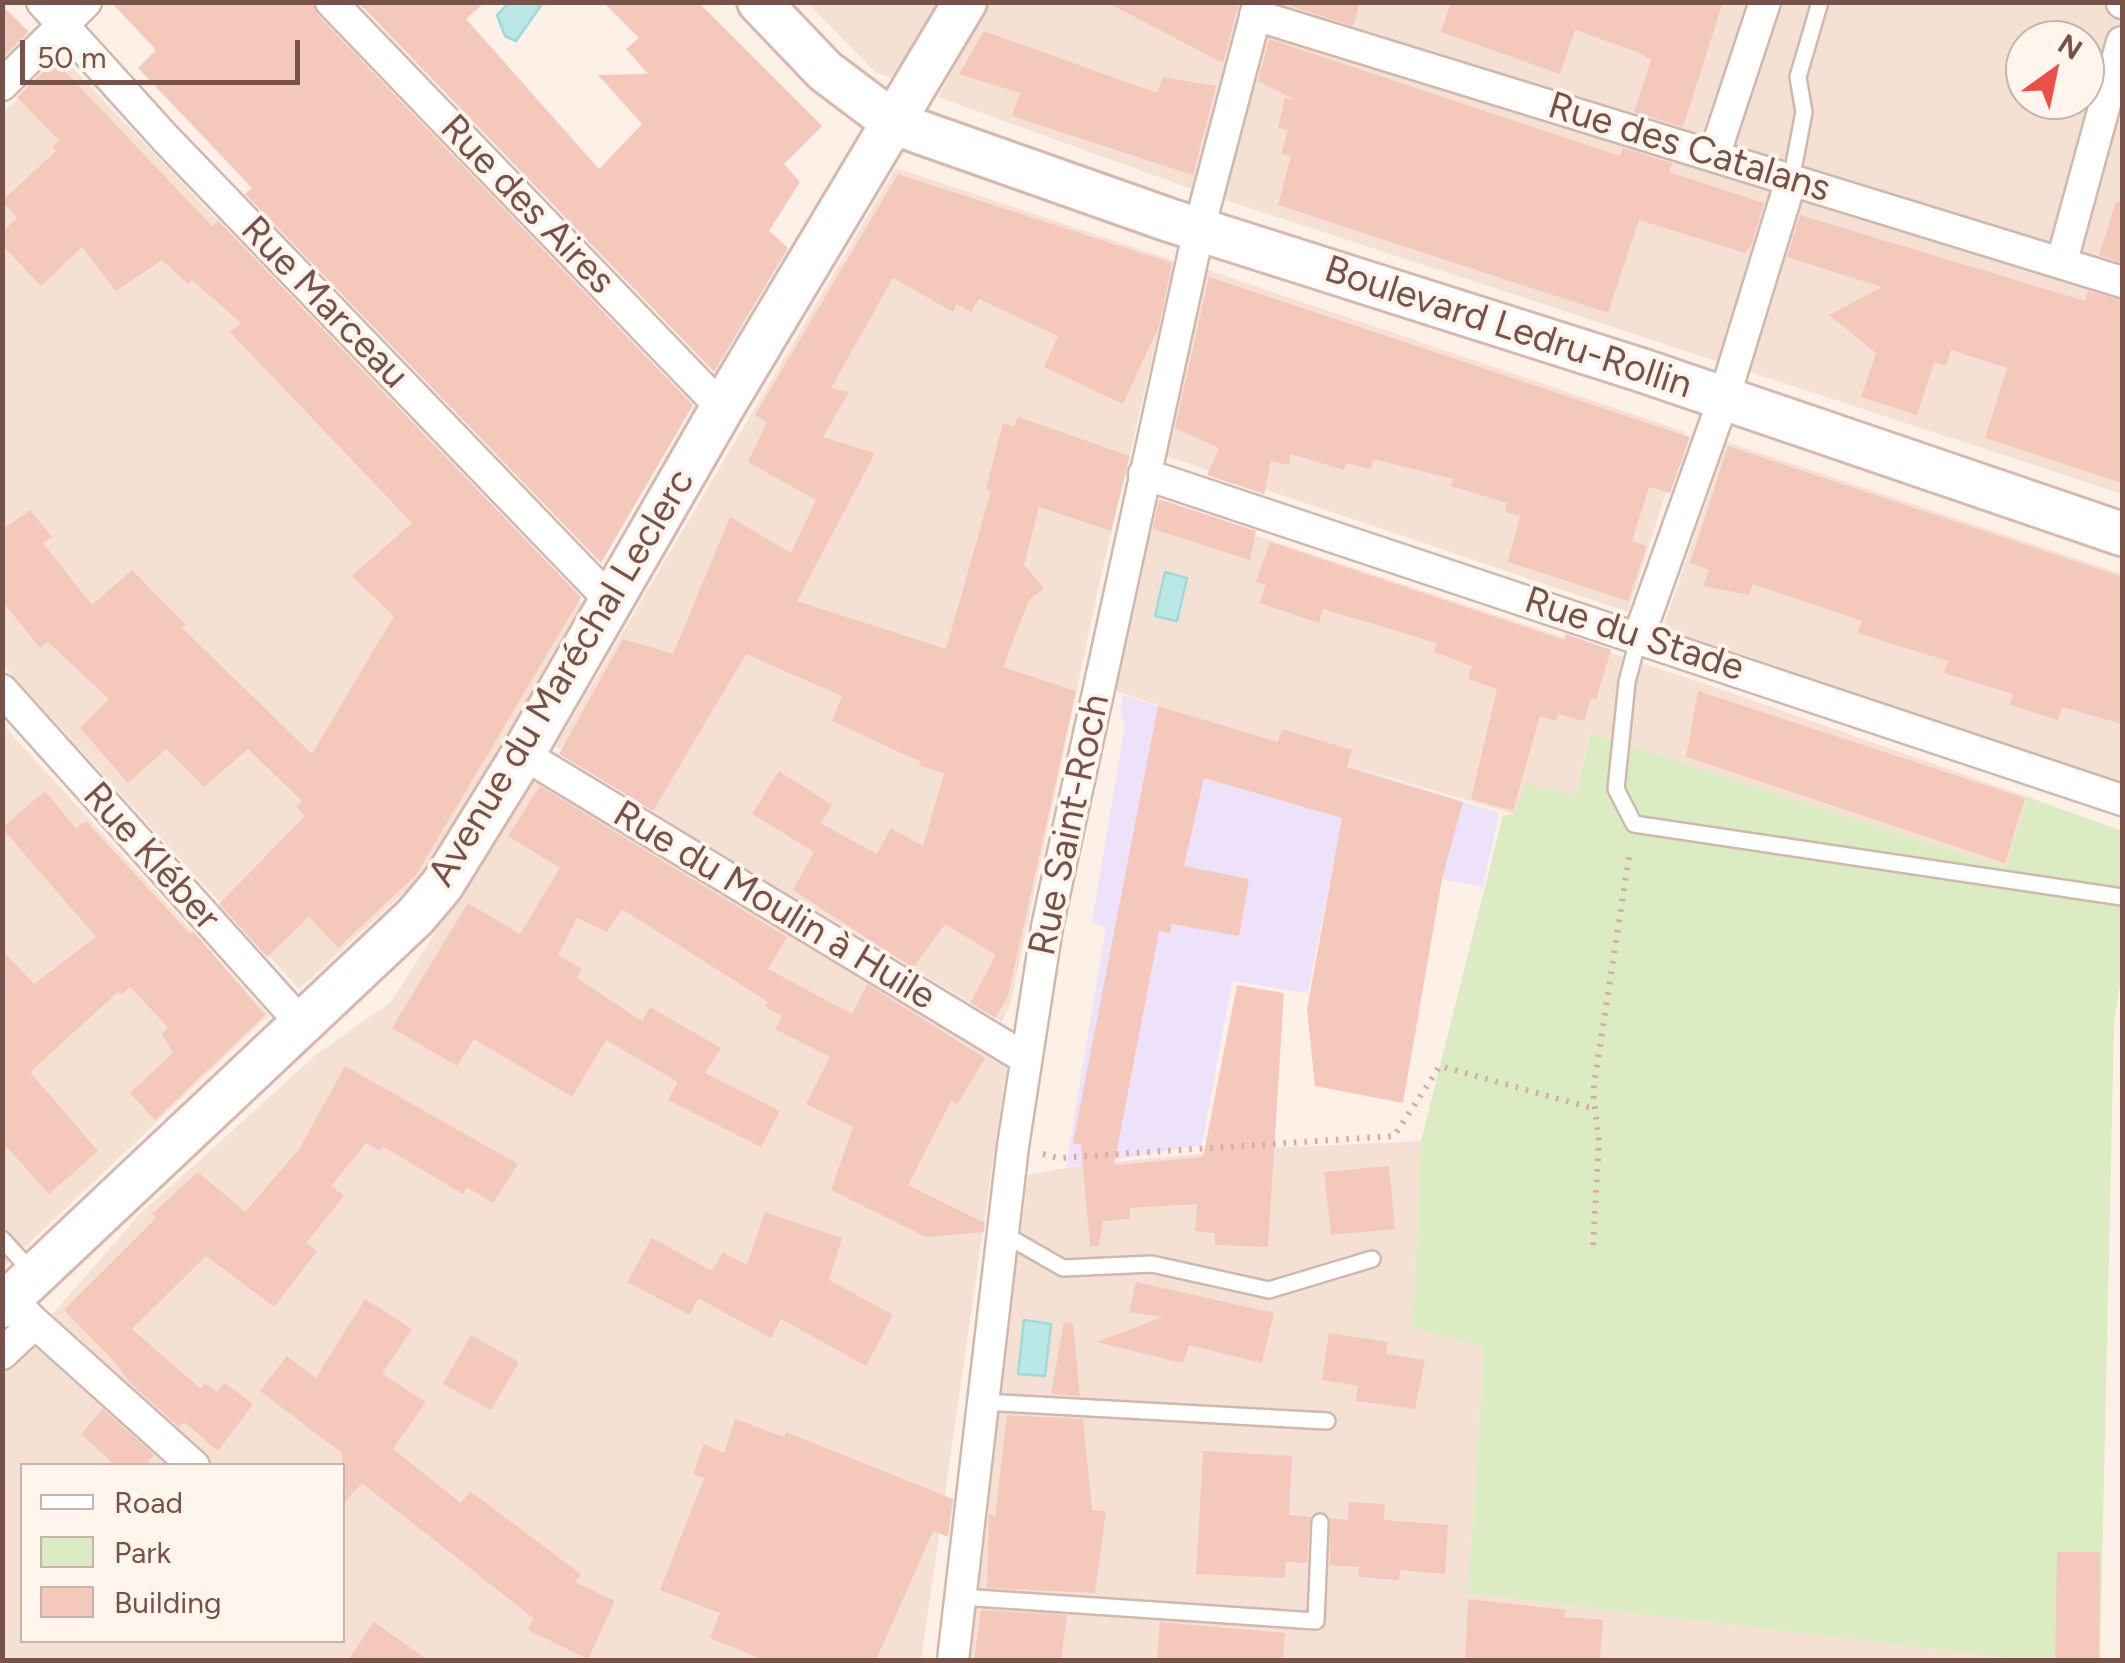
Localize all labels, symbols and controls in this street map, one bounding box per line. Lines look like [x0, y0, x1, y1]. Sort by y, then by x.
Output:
scale bar [25, 20, 305, 82]
north arrow [2005, 20, 2105, 120]
text: N [2052, 26, 2089, 67]
text: 50 m [37, 39, 106, 76]
street label: Rue des Catalans [1543, 83, 1835, 213]
street label: Rue des Aires [430, 106, 624, 304]
street label: Rue Marceau [231, 208, 417, 398]
street label: Boulevard Ledru-Rollin [1319, 247, 1697, 409]
street label: Avenue du Maréchal Leclerc [419, 461, 705, 895]
street label: Rue du Stade [1519, 578, 1749, 692]
street label: Rue Saint-Roch [1020, 690, 1120, 960]
street label: Rue Kléber [73, 774, 229, 940]
street label: Rue du Moulin à Huile [605, 792, 943, 1020]
legend [20, 1463, 345, 1643]
text: Road [114, 1484, 183, 1521]
text: Park [114, 1534, 171, 1571]
text: Building [114, 1584, 222, 1621]

